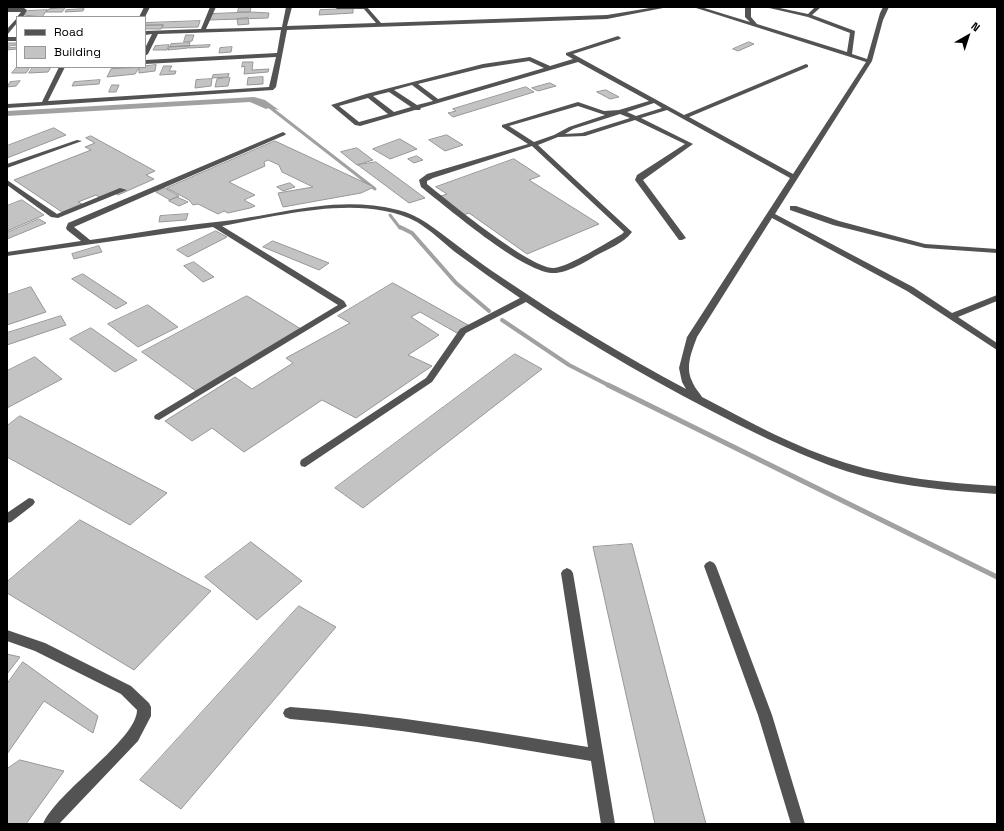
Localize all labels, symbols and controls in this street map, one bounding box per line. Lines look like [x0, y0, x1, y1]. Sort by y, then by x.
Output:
legend [16, 16, 146, 68]
north arrow [948, 16, 988, 56]
text: N [968, 19, 983, 34]
text: Road [54, 24, 83, 40]
text: Building [54, 44, 101, 60]

